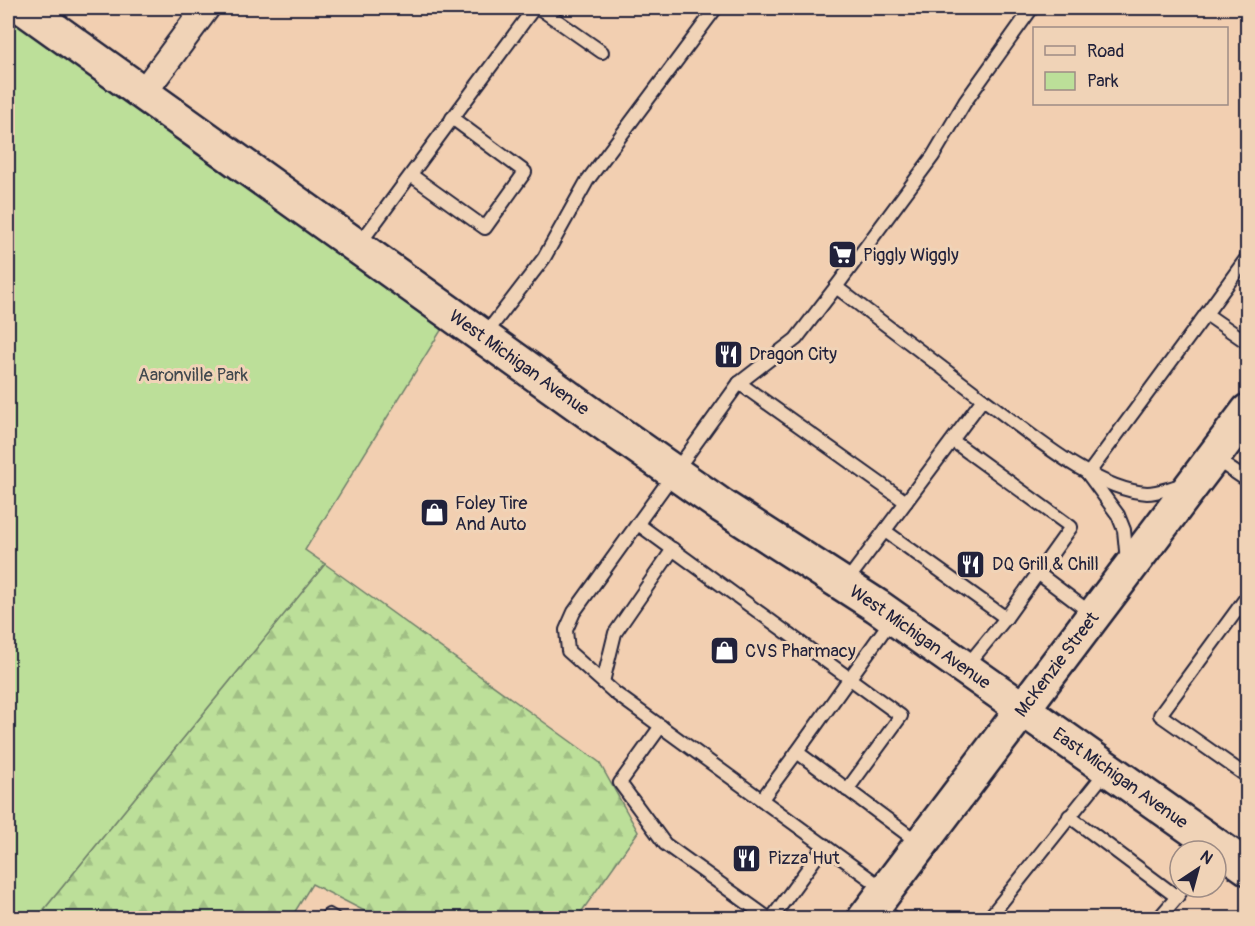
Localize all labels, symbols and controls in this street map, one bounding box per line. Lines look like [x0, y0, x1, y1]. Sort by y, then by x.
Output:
legend [1033, 27, 1228, 105]
text: Road [1087, 40, 1124, 63]
text: Park [1087, 70, 1119, 93]
supermarket icon: Piggly Wiggly [826, 239, 858, 271]
place label: Piggly Wiggly [863, 244, 959, 267]
street label: West Michigan Avenue [444, 305, 594, 421]
restaurant icon: Dragon City [712, 338, 744, 370]
place label: Dragon City [749, 343, 837, 366]
park label: Aaronville Park [138, 364, 248, 387]
place label: Foley Tire And Auto [455, 492, 528, 536]
shop icon: Foley Tire And Auto [418, 497, 450, 529]
restaurant icon: DQ Grill & Chill [955, 548, 987, 580]
place label: DQ Grill & Chill [992, 553, 1099, 576]
street label: West Michigan Avenue [845, 580, 995, 695]
street label: McKenzie Street [1010, 607, 1105, 722]
shop icon: CVS Pharmacy [708, 635, 740, 667]
place label: CVS Pharmacy [745, 640, 856, 663]
street label: East Michigan Avenue [1048, 723, 1193, 834]
north arrow [1168, 839, 1228, 899]
restaurant icon: Pizza Hut [731, 842, 763, 874]
text: N [1196, 846, 1217, 869]
place label: Pizza Hut [768, 847, 841, 870]

